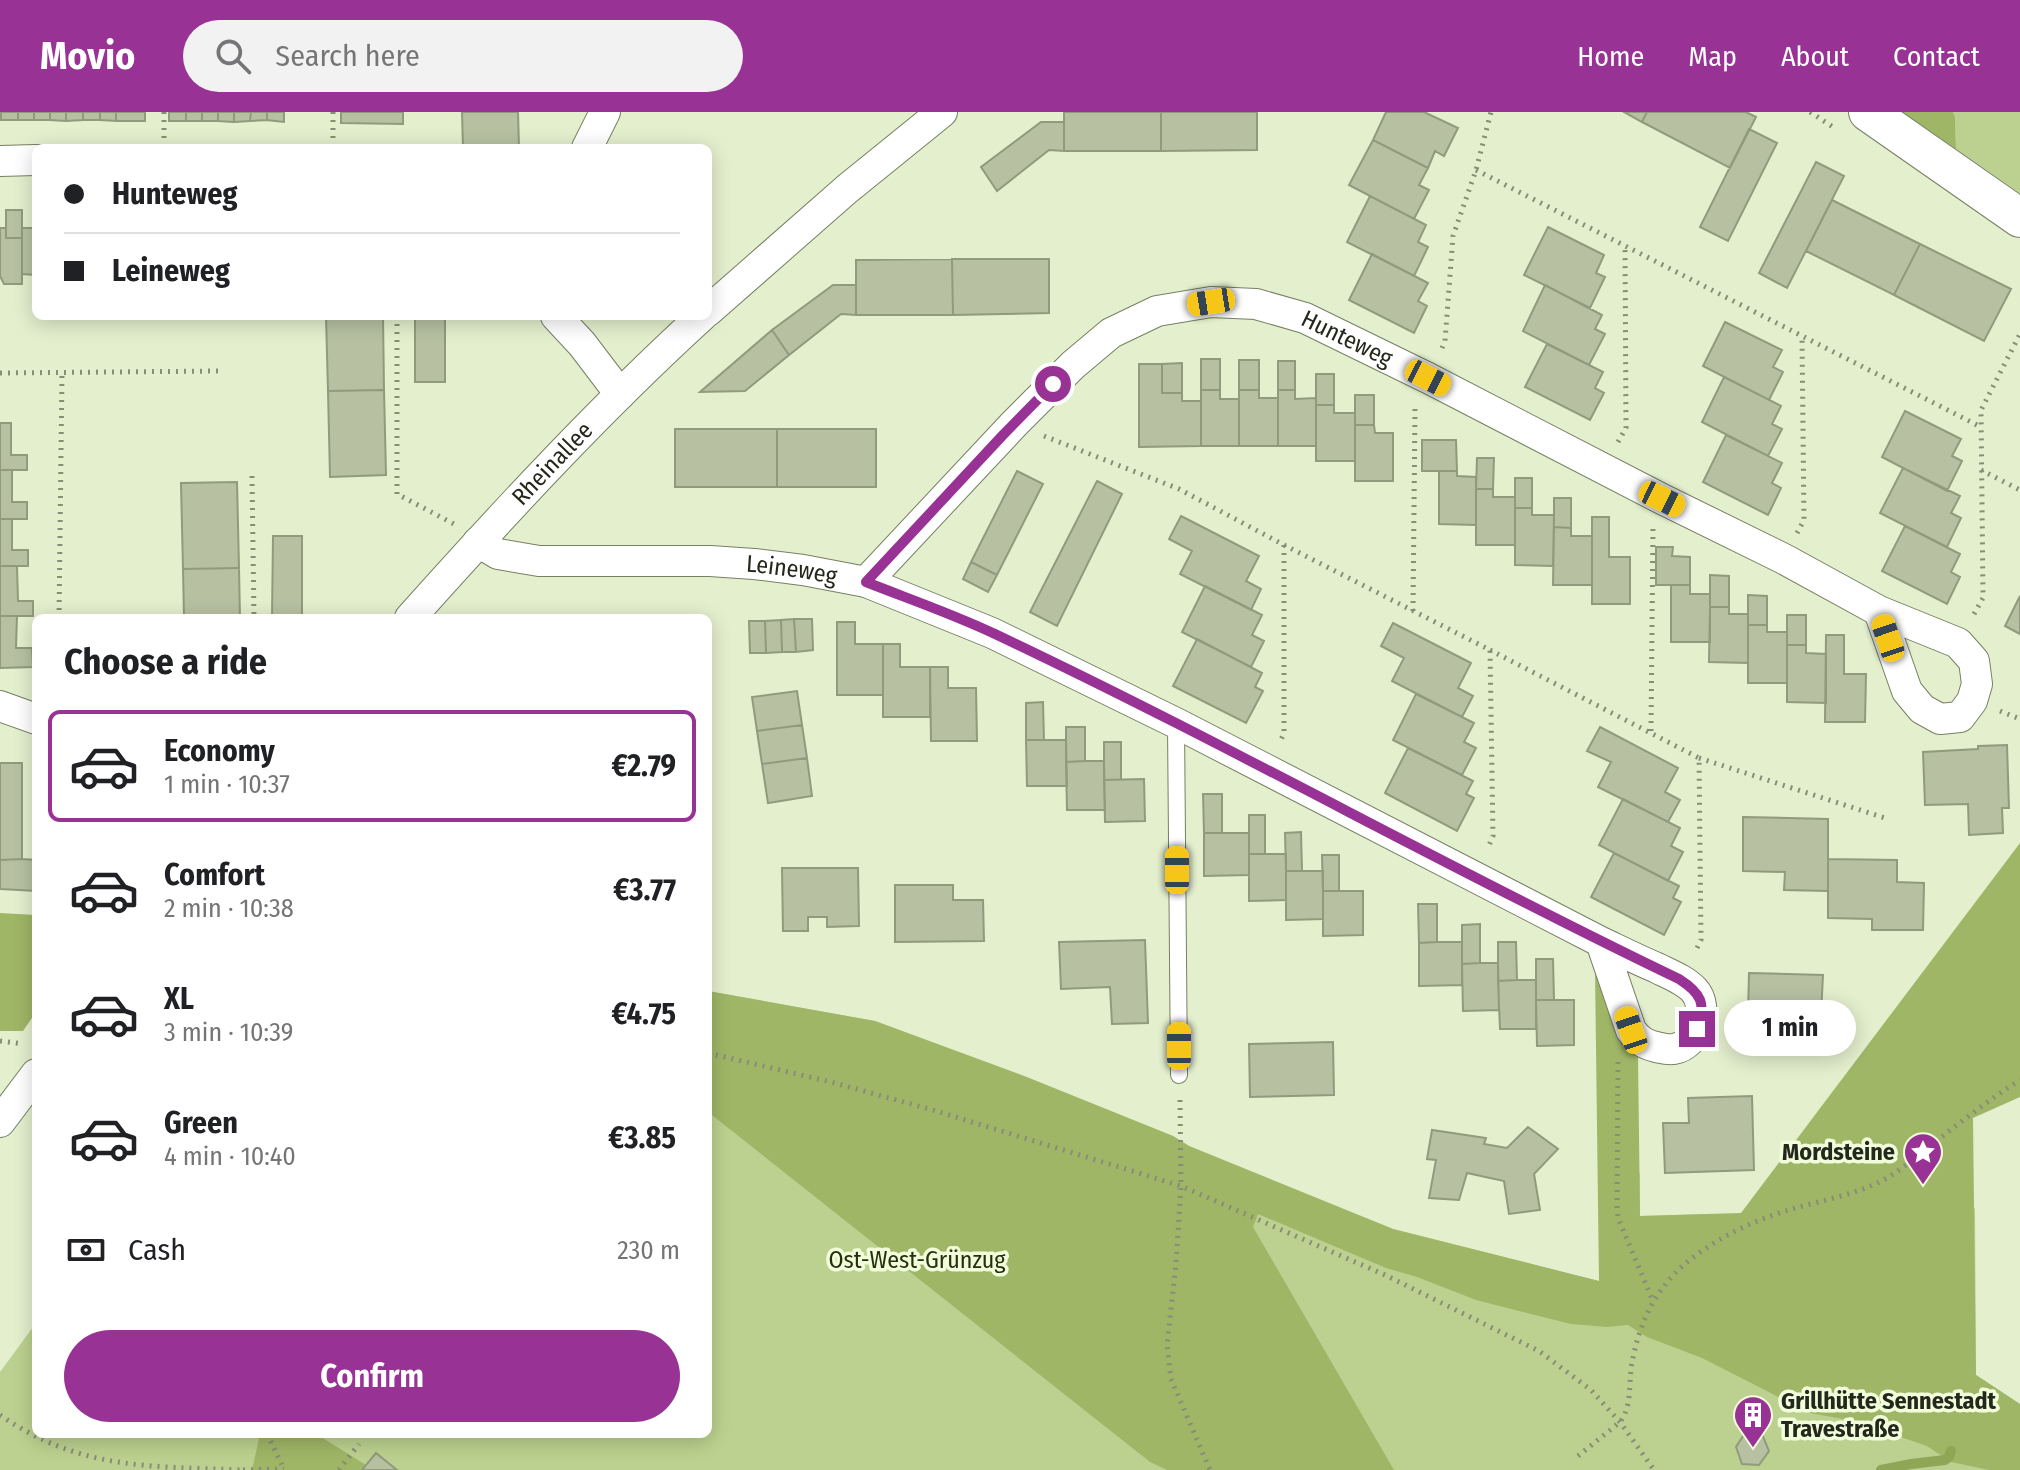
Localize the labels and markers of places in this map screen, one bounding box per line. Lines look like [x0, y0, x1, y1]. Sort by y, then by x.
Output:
place icon: Mordsteine [1902, 1131, 1944, 1186]
place label: Mordsteine [1782, 1138, 1895, 1166]
place label: Grillhütte Sennestadt Travestraße [1781, 1387, 1997, 1443]
building icon: Grillhütte Sennestadt Travestraße [1732, 1394, 1774, 1449]

